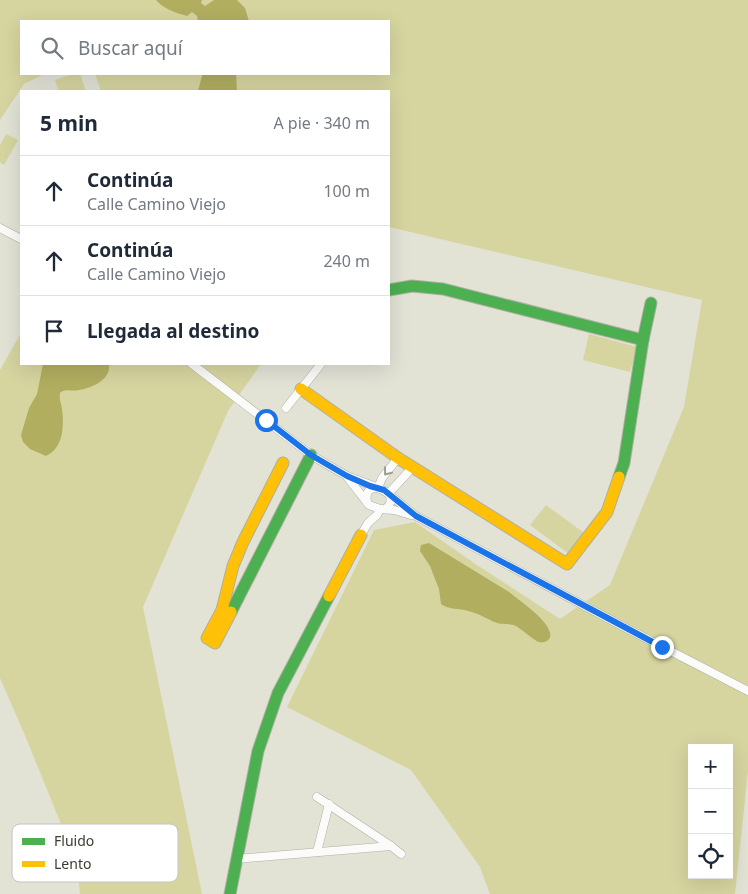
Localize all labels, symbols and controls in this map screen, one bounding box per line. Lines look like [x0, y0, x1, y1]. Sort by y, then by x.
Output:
search box [20, 20, 390, 75]
icon: search [38, 34, 66, 62]
text: Buscar aquí [78, 35, 183, 61]
text: 5 min [40, 109, 98, 137]
text: A pie · 340 m [273, 112, 370, 134]
text: Continúa [87, 167, 173, 193]
icon: ahead [40, 177, 68, 205]
text: 100 m [323, 180, 370, 202]
text: Calle Camino Viejo [87, 193, 226, 215]
text: Continúa [87, 237, 173, 263]
icon: ahead [40, 247, 68, 275]
text: 240 m [323, 250, 370, 272]
text: Calle Camino Viejo [87, 263, 226, 285]
icon: arrive [40, 317, 68, 345]
text: Llegada al destino [87, 318, 259, 344]
route start [255, 409, 278, 432]
one-way arrow [384, 466, 393, 476]
route end [651, 636, 674, 659]
map controls [688, 744, 733, 879]
button: + [688, 744, 733, 789]
button: − [688, 789, 733, 834]
legend [12, 824, 178, 882]
text: Fluido [54, 831, 94, 850]
button: locate [688, 834, 733, 879]
text: Lento [54, 854, 91, 873]

